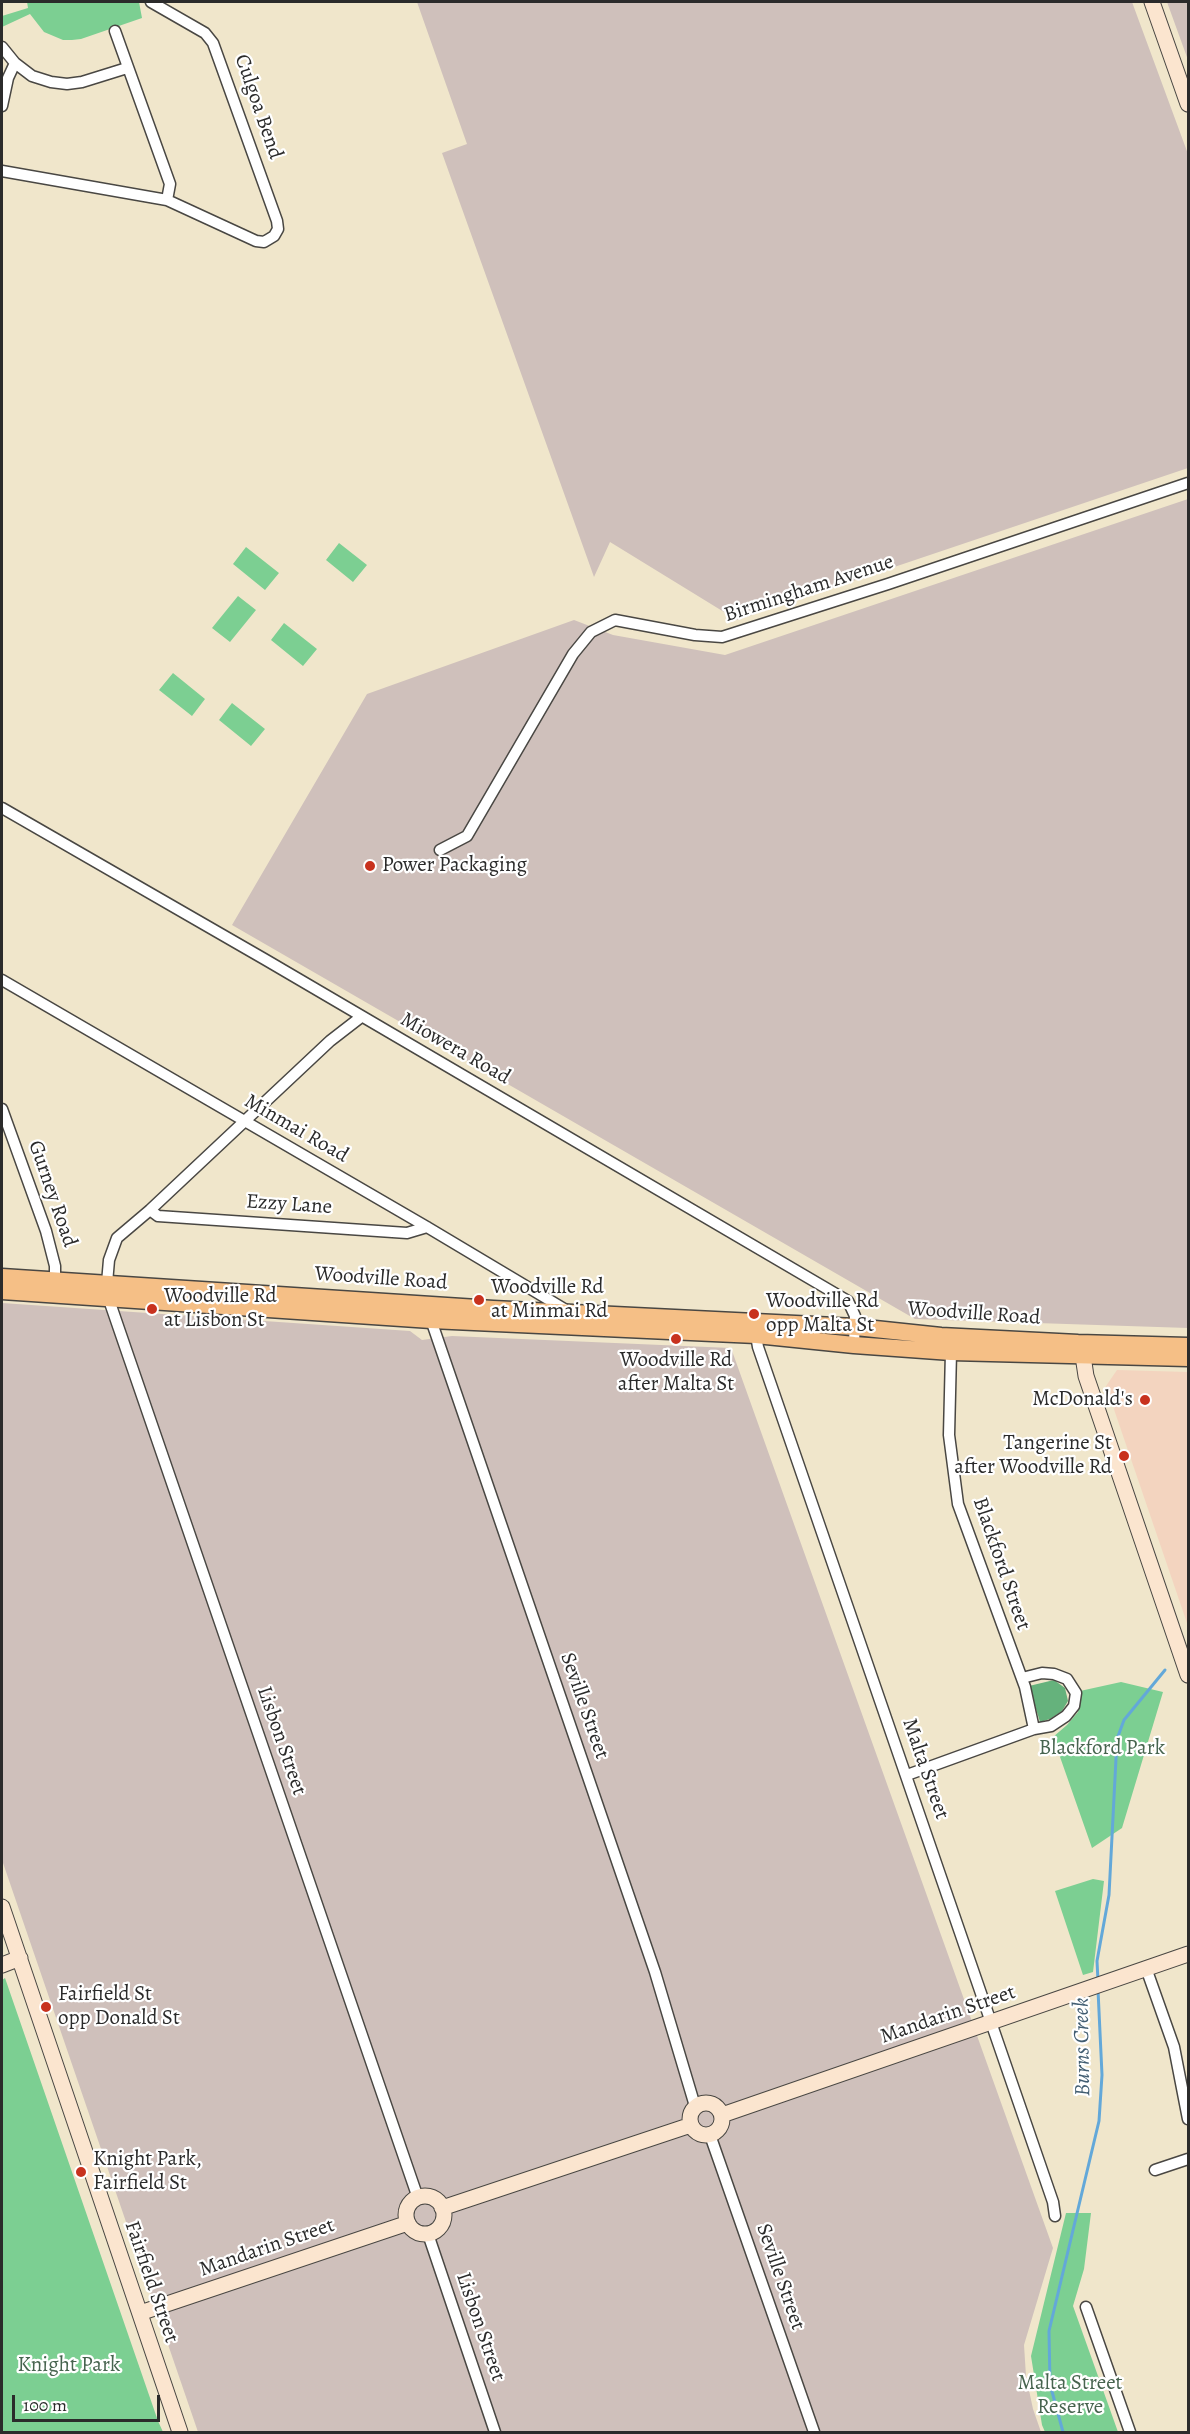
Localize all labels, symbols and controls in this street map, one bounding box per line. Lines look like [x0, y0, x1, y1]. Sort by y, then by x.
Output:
street label: Culgoa Bend [228, 51, 288, 163]
street label: Birmingham Avenue [721, 550, 897, 628]
place label: Power Packaging [382, 853, 527, 879]
marker: Power Packaging [363, 859, 377, 873]
street label: Miowera Road [395, 1007, 515, 1091]
street label: Minmai Road [239, 1089, 353, 1169]
street label: Gurney Road [22, 1137, 82, 1251]
street label: Ezzy Lane [245, 1189, 333, 1221]
street label: Woodville Road [314, 1262, 448, 1296]
place label: Woodville Rd at Minmai Rd [491, 1275, 608, 1325]
place label: Woodville Rd at Lisbon St [164, 1284, 277, 1334]
place label: Woodville Rd opp Malta St [766, 1289, 879, 1339]
marker: Woodville Rd at Minmai Rd [472, 1293, 486, 1307]
street label: Woodville Road [907, 1297, 1041, 1331]
marker: Woodville Rd at Lisbon St [145, 1302, 159, 1316]
marker: Woodville Rd opp Malta St [747, 1307, 761, 1321]
marker: Woodville Rd after Malta St [669, 1332, 683, 1346]
place label: Woodville Rd after Malta St [618, 1348, 734, 1398]
place label: McDonald's [1032, 1387, 1133, 1413]
marker: McDonald's [1138, 1393, 1152, 1407]
place label: Tangerine St after Woodville Rd [954, 1431, 1112, 1481]
marker: Tangerine St after Woodville Rd [1117, 1449, 1131, 1463]
street label: Blackford Street [967, 1494, 1035, 1634]
street label: Seville Street [554, 1649, 614, 1763]
street label: Lisbon Street [251, 1683, 311, 1799]
street label: Malta Street [896, 1715, 954, 1823]
park label: Blackford Park [1039, 1736, 1165, 1762]
street label: Mandarin Street [877, 1980, 1019, 2050]
place label: Fairfield St opp Donald St [58, 1982, 180, 2032]
water label: Burns Creek [1069, 1997, 1097, 2097]
marker: Fairfield St opp Donald St [39, 2000, 53, 2014]
place label: Knight Park, Fairfield St [93, 2147, 202, 2197]
marker: Knight Park, Fairfield St [74, 2165, 88, 2179]
street label: Mandarin Street [196, 2213, 338, 2283]
street label: Fairfield Street [118, 2218, 184, 2346]
street label: Seville Street [750, 2220, 810, 2334]
street label: Lisbon Street [450, 2269, 510, 2385]
park label: Knight Park [18, 2353, 120, 2379]
park label: Malta Street Reserve [1018, 2371, 1122, 2421]
scale bar [15, 2383, 164, 2421]
text: 100 m [23, 2393, 67, 2417]

